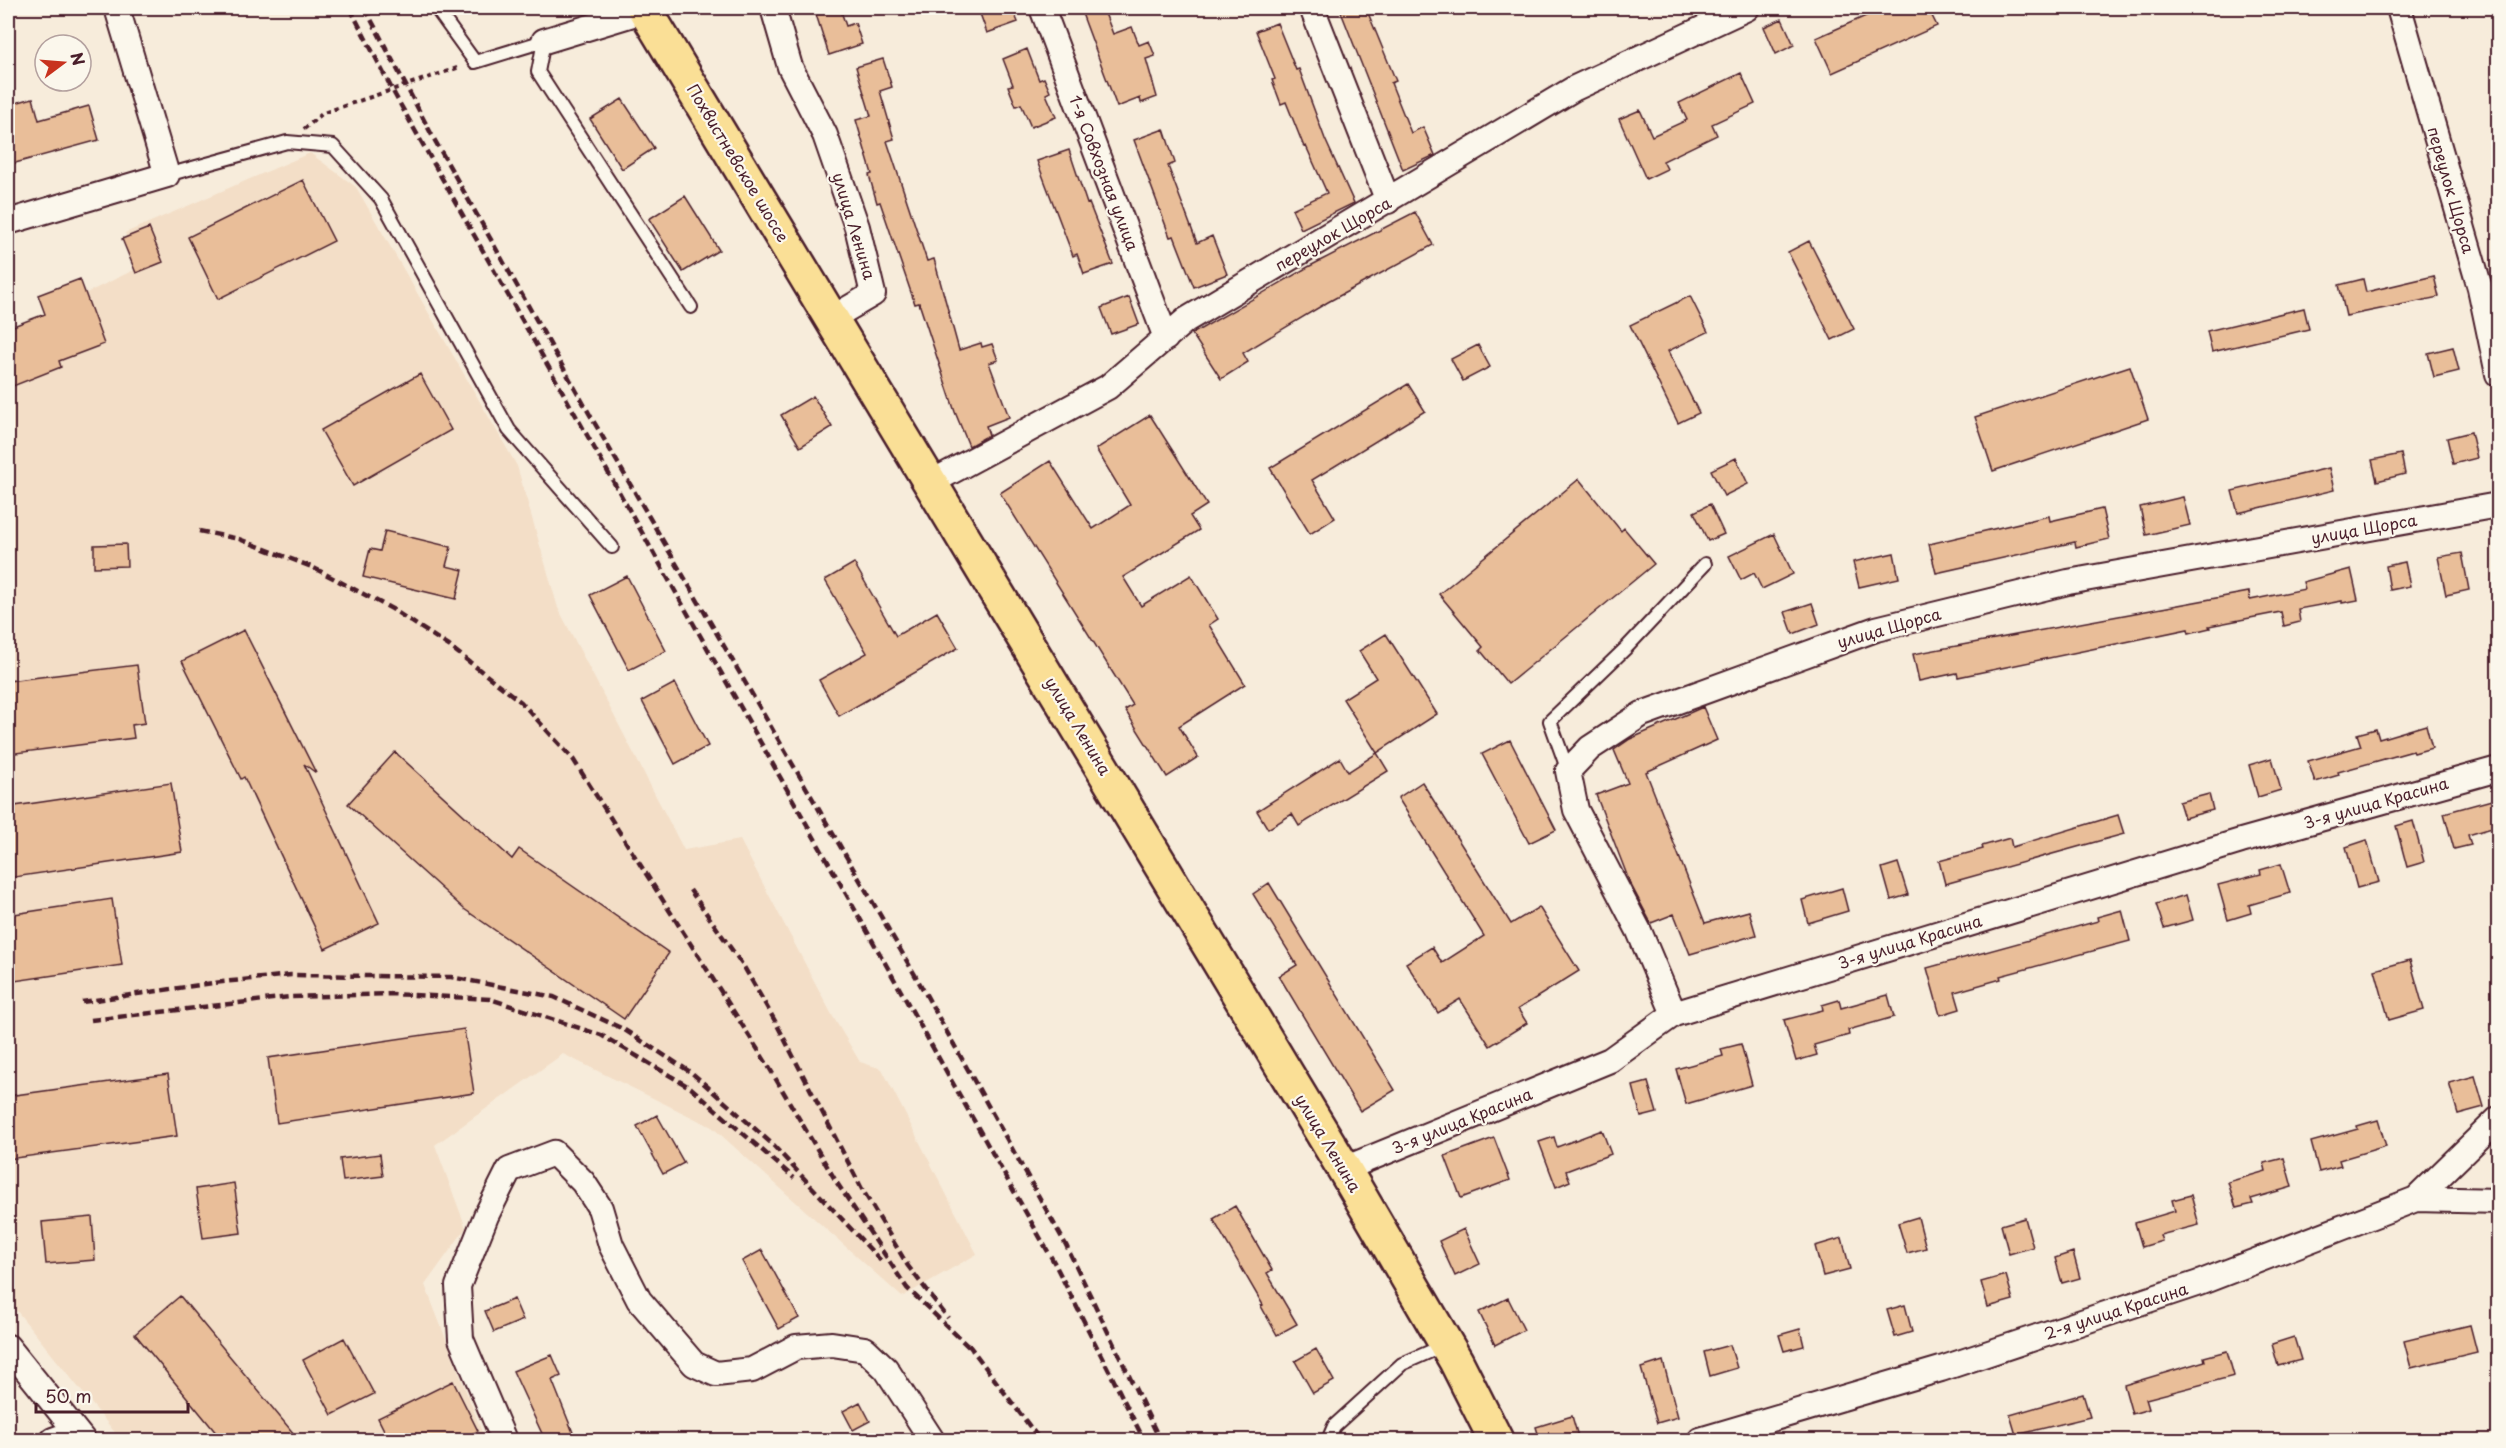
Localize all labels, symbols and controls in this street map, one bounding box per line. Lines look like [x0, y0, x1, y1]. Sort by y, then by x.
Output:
north arrow [33, 33, 93, 93]
text: N [65, 49, 92, 68]
street label: Похвистневское шоссе [682, 79, 796, 246]
street label: 1-я Совхозная улица [1064, 91, 1146, 254]
street label: переулок Щорса [2422, 123, 2482, 256]
street label: улица Ленина [827, 169, 883, 282]
street label: переулок Щорса [1270, 190, 1395, 276]
street label: улица Щорса [2309, 507, 2419, 549]
street label: улица Щорса [1834, 601, 1943, 653]
street label: улица Ленина [1040, 672, 1118, 779]
street label: 3-я улица Красина [2301, 770, 2451, 834]
street label: 3-я улица Красина [1835, 908, 1985, 974]
street label: 3-я улица Красина [1388, 1081, 1535, 1159]
street label: улица Ленина [1290, 1089, 1368, 1196]
street label: 2-я улица Красина [2041, 1275, 2191, 1345]
scale bar [36, 1376, 188, 1414]
text: 50 m [45, 1382, 92, 1409]

